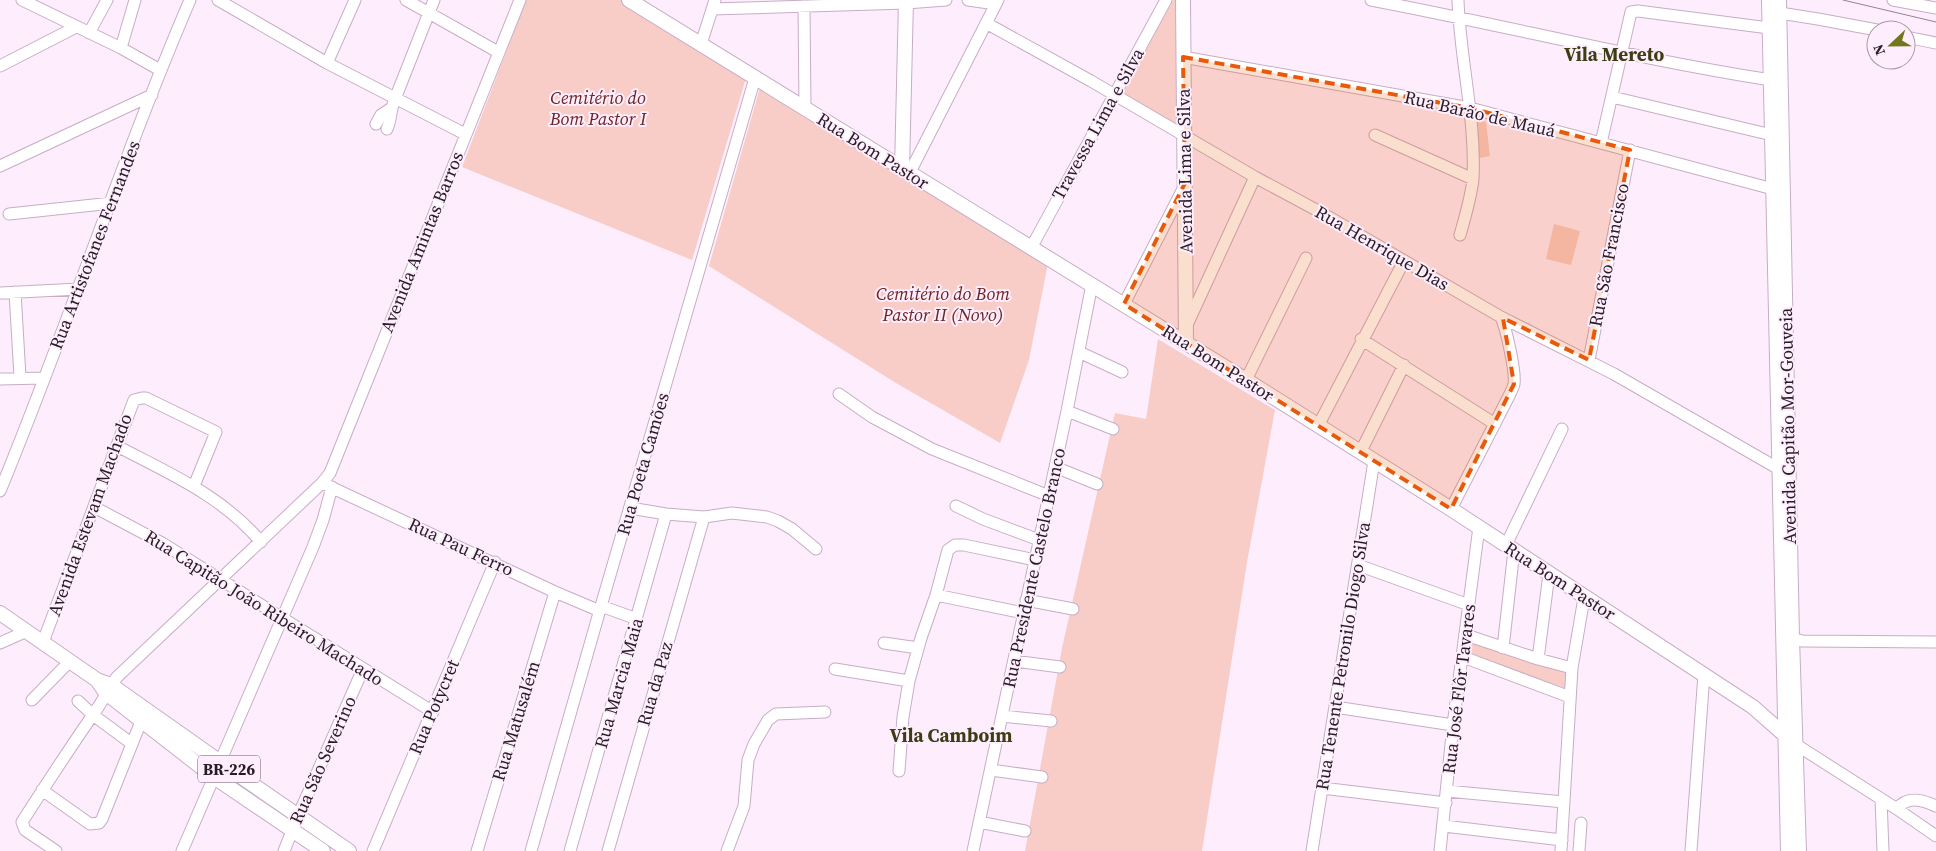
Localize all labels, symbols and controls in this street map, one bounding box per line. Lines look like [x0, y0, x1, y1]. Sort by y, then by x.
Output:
north arrow [1866, 20, 1916, 70]
district label: Vila Mereto [1564, 41, 1664, 67]
text: N [1868, 41, 1890, 58]
street label: Travessa Lima e Silva [1045, 43, 1150, 204]
street label: Rua Barão de Mauá [1402, 84, 1559, 143]
park label: Cemitério do Bom Pastor I [549, 85, 647, 131]
street label: Avenida Lima e Silva [1171, 87, 1198, 254]
street label: Rua Bom Pastor [812, 106, 934, 195]
street label: Rua Artistofanes Fernandes [43, 136, 146, 353]
street label: Avenida Amintas Barros [374, 148, 469, 336]
street label: Rua São Francisco [1582, 181, 1635, 329]
street label: Rua Henrique Dias [1311, 199, 1454, 296]
park label: Cemitério do Bom Pastor II (Novo) [876, 281, 1010, 327]
street label: Avenida Capitão Mor-Gouveia [1773, 307, 1802, 545]
street label: Rua Bom Pastor [1157, 318, 1279, 407]
street label: Rua Poeta Camões [610, 389, 675, 538]
street label: Avenida Estevam Machado [41, 410, 138, 620]
street label: Rua Presidente Castelo Branco [996, 445, 1071, 690]
street label: Rua Pau Ferro [404, 511, 518, 582]
street label: Rua Tenente Petronilo Diogo Silva [1309, 519, 1376, 792]
street label: Rua Capitão João Ribeiro Machado [140, 524, 389, 692]
street label: Rua Bom Pastor [1500, 535, 1621, 626]
street label: Rua José Flôr Tavares [1436, 602, 1481, 775]
street label: Rua Marcia Maia [588, 614, 649, 751]
street label: Rua da Paz [631, 639, 678, 729]
street label: Rua Potycret [402, 655, 465, 758]
street label: Rua Matusalém [485, 658, 546, 784]
street label: Rua São Severino [283, 692, 362, 828]
district label: Vila Camboim [890, 722, 1012, 748]
road number: BR-226 [198, 756, 260, 782]

